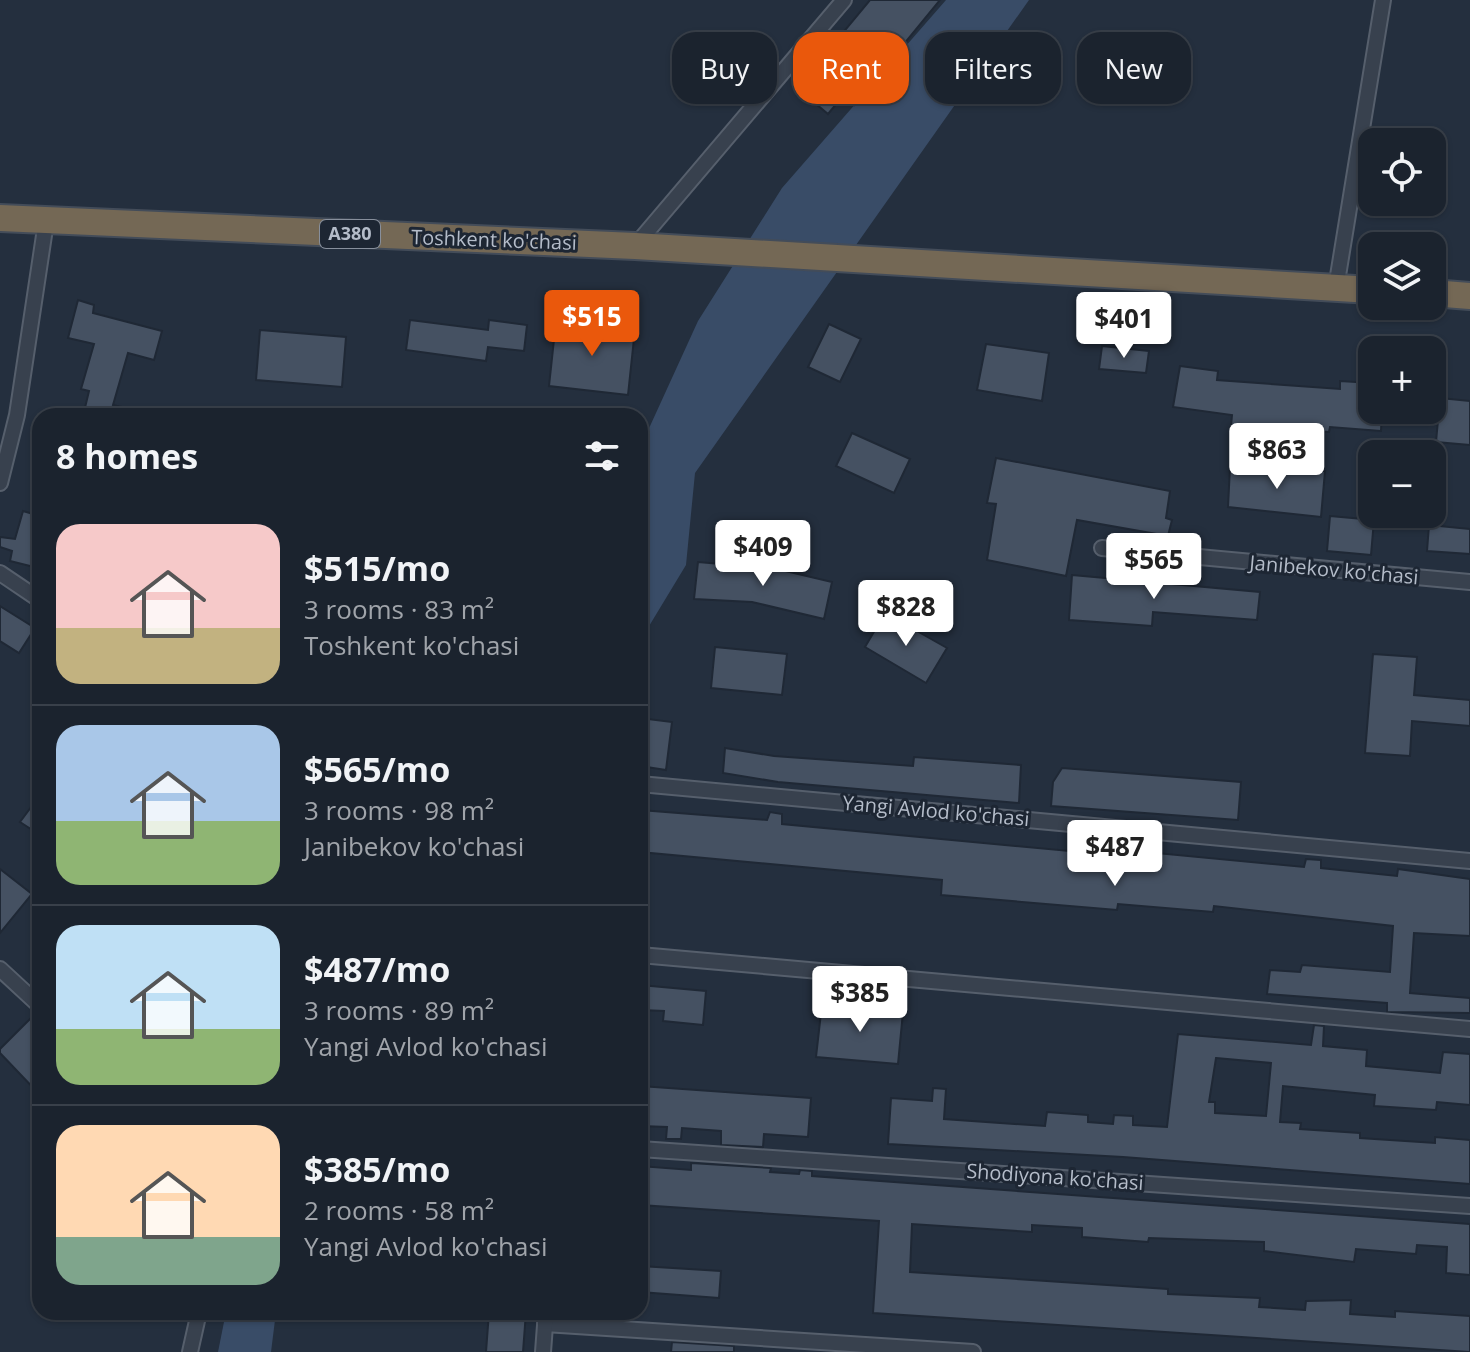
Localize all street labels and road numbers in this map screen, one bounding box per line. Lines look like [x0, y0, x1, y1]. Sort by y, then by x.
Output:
road number: A380 [320, 220, 380, 248]
street label: Toshkent ko'chasi [411, 223, 577, 256]
street label: Janibekov ko'chasi [1246, 548, 1420, 590]
street label: Yangi Avlod ko'chasi [842, 789, 1031, 832]
street label: Shodiyona ko'chasi [965, 1157, 1145, 1196]

